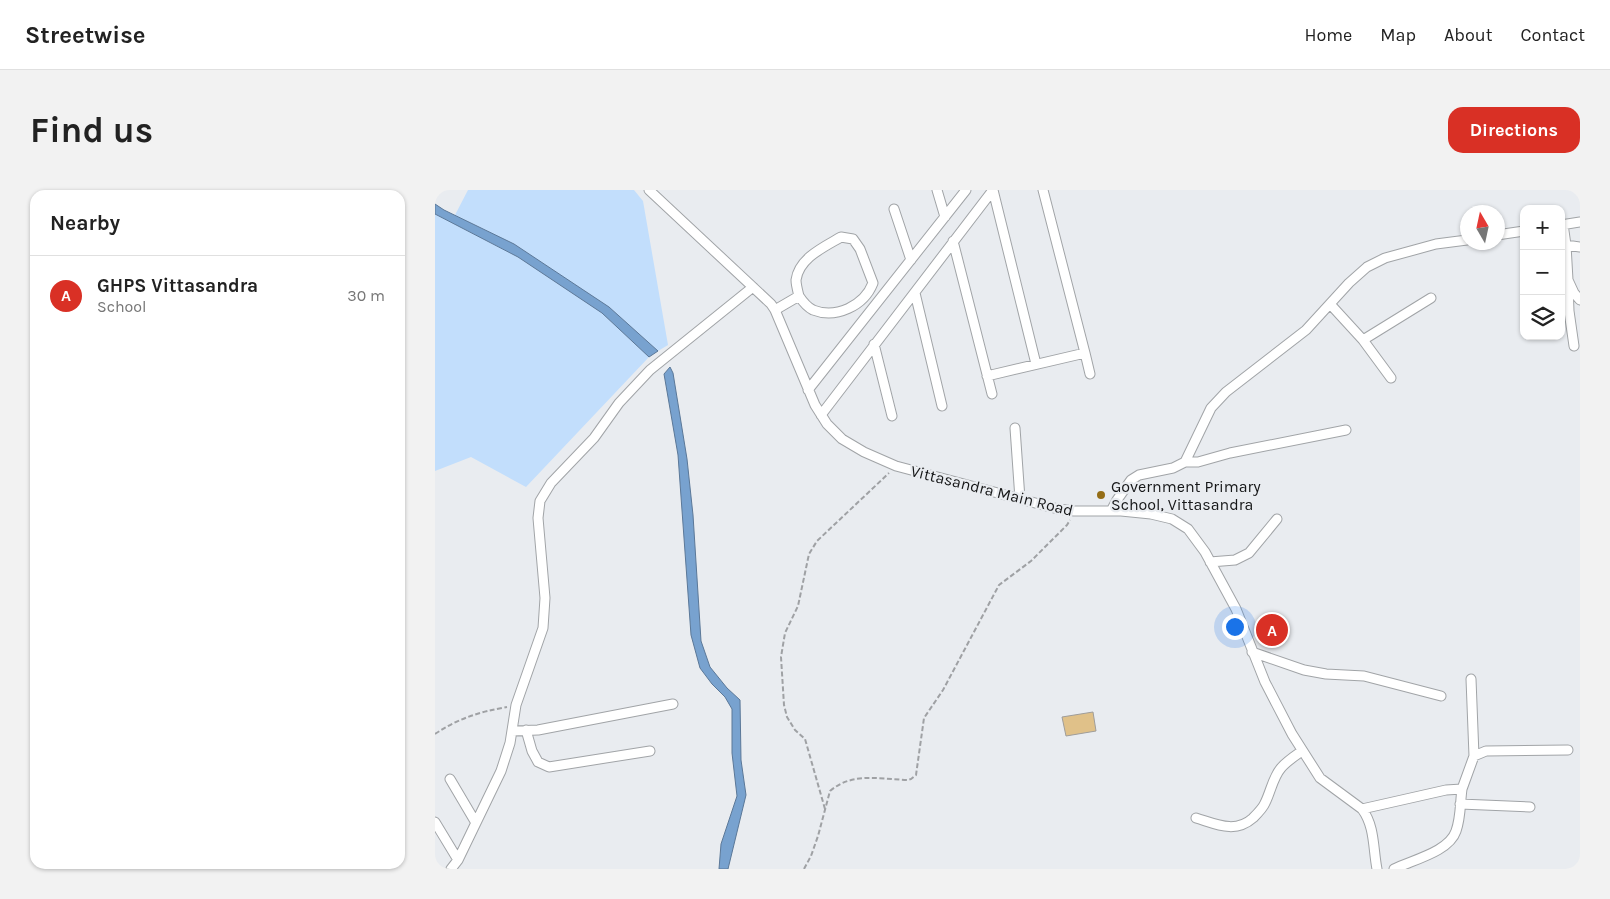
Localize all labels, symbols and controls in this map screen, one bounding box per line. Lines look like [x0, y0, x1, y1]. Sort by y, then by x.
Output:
text: Streetwise [25, 21, 146, 49]
text: Home [1304, 24, 1352, 46]
text: Map [1380, 24, 1416, 46]
text: About [1444, 24, 1493, 46]
text: Contact [1521, 24, 1585, 46]
button: Directions [1448, 107, 1580, 153]
text: Find us [30, 110, 153, 151]
north arrow [1460, 205, 1505, 250]
map controls [1520, 205, 1565, 340]
button: + [1520, 205, 1565, 250]
text: Nearby [50, 211, 120, 235]
button: − [1520, 250, 1565, 295]
text: GHPS Vittasandra [97, 275, 258, 297]
text: A [61, 286, 71, 305]
text: 30 m [347, 286, 385, 305]
button: layers [1520, 295, 1565, 340]
text: School [97, 297, 147, 316]
street label: Vittasandra Main Road [909, 461, 1075, 520]
place label: Government Primary School, Vittasandra [1111, 477, 1261, 514]
marker: Government Primary School, Vittasandra [1095, 489, 1107, 501]
pin: A [1256, 611, 1288, 649]
your location [1222, 614, 1248, 640]

